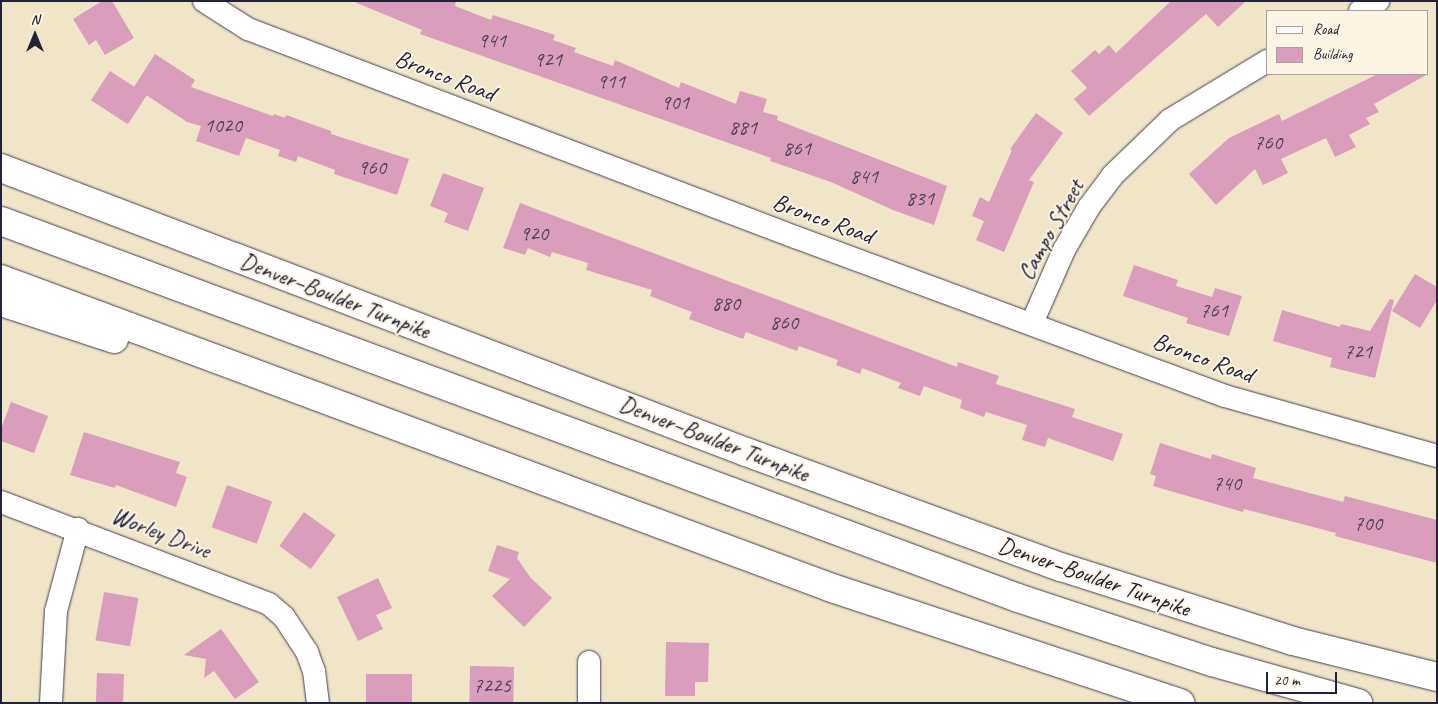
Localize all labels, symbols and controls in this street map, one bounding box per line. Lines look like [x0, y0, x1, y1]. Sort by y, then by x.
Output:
north arrow [10, 10, 60, 60]
legend [1266, 10, 1428, 75]
text: N [31, 11, 39, 28]
text: Road [1313, 20, 1338, 39]
house number: 941 [478, 27, 506, 53]
street label: Bronco Road [391, 44, 499, 108]
text: Building [1313, 45, 1352, 64]
house number: 921 [534, 46, 562, 72]
house number: 911 [597, 68, 625, 94]
house number: 901 [661, 89, 689, 115]
house number: 1020 [204, 112, 242, 138]
house number: 881 [729, 114, 757, 140]
house number: 760 [1254, 129, 1282, 155]
house number: 861 [783, 135, 811, 161]
house number: 960 [358, 154, 386, 180]
house number: 841 [850, 163, 878, 189]
street label: Campo Street [1012, 175, 1090, 285]
house number: 831 [906, 185, 934, 211]
street label: Bronco Road [769, 188, 877, 250]
house number: 920 [520, 220, 548, 246]
street label: Denver–Boulder Turnpike [236, 247, 434, 345]
house number: 880 [712, 290, 740, 316]
house number: 761 [1200, 297, 1228, 323]
house number: 860 [770, 309, 798, 335]
street label: Bronco Road [1149, 327, 1257, 389]
house number: 721 [1344, 338, 1372, 364]
street label: Denver–Boulder Turnpike [615, 390, 813, 488]
house number: 740 [1213, 470, 1241, 496]
street label: Worley Drive [108, 501, 214, 565]
house number: 700 [1354, 510, 1382, 536]
street label: Denver–Boulder Turnpike [994, 531, 1194, 623]
scale bar [1268, 662, 1339, 694]
text: 20 m [1274, 671, 1300, 690]
house number: 7225 [473, 672, 511, 698]

